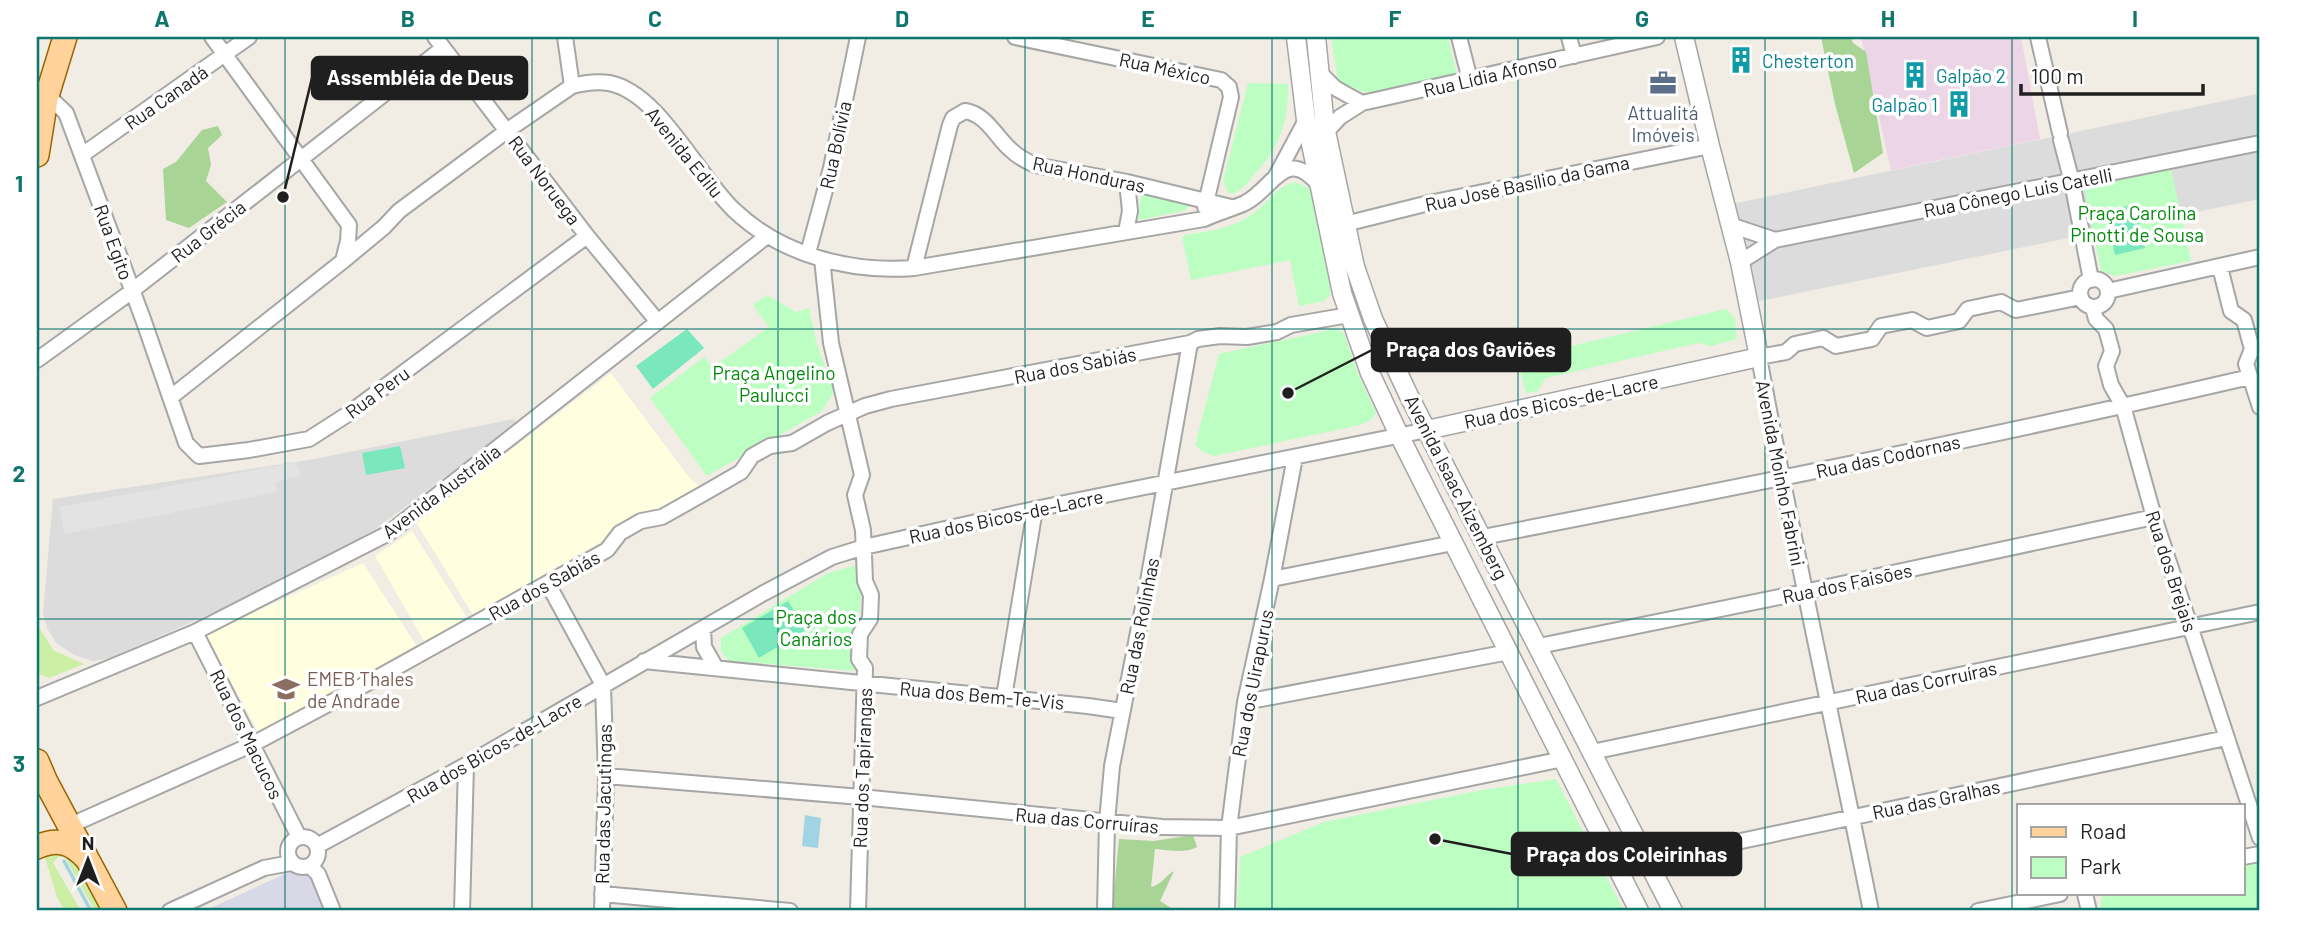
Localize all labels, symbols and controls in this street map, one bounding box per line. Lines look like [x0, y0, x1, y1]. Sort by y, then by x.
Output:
text: A [154, 4, 170, 32]
text: B [401, 4, 415, 32]
text: C [648, 4, 662, 32]
text: D [895, 4, 909, 32]
text: E [1141, 4, 1155, 32]
text: F [1389, 4, 1402, 32]
text: G [1635, 4, 1649, 32]
text: H [1881, 4, 1895, 32]
text: I [2132, 4, 2138, 32]
building icon: Chesterton [1726, 45, 1756, 75]
street label: Rua México [1117, 47, 1213, 89]
street label: Rua Lídia Afonso [1421, 48, 1559, 102]
place label: Chesterton [1762, 49, 1854, 72]
scale bar [2021, 52, 2202, 96]
callout: Assembléia de Deus [312, 57, 527, 99]
street label: Rua Canadá [120, 60, 212, 134]
building icon: Galpão 2 [1900, 60, 1930, 90]
text: 100 m [2031, 63, 2084, 88]
text: Assembléia de Deus [326, 64, 514, 89]
place label: Galpão 2 [1936, 64, 2006, 87]
office icon: Attualitá Imóveis [1648, 68, 1678, 98]
building icon: Galpão 1 [1944, 89, 1974, 119]
place label: Galpão 1 [1872, 93, 1938, 116]
street label: Rua Bolívia [814, 99, 856, 191]
place label: Attualitá Imóveis [1628, 101, 1698, 146]
street label: Avenida Edilu [641, 102, 729, 202]
street label: Rua Noruega [504, 131, 586, 229]
street label: Rua José Basílio da Gama [1423, 150, 1631, 216]
street label: Rua Honduras [1031, 151, 1147, 197]
street label: Rua Cônego Luis Catelli [1922, 162, 2114, 222]
text: 1 [15, 169, 23, 197]
street label: Rua Grécia [166, 195, 250, 267]
street label: Rua Egito [90, 201, 138, 283]
park label: Praça Carolina Pinotti de Sousa [2070, 201, 2204, 246]
callout: Praça dos Gaviões [1372, 329, 1570, 371]
text: Praça dos Gaviões [1386, 336, 1556, 361]
street label: Rua dos Sabiás [1012, 342, 1138, 388]
street label: Rua Peru [341, 361, 413, 423]
park label: Praça Angelino Paulucci [713, 361, 835, 406]
street label: Rua dos Bicos-de-Lacre [1462, 369, 1660, 433]
street label: Avenida Moinho Fabrini [1752, 378, 1810, 568]
street label: Avenida Isaac Aizemberg [1400, 391, 1514, 583]
street label: Rua das Codornas [1814, 429, 1962, 483]
street label: Avenida Austrália [377, 439, 505, 543]
text: 2 [13, 459, 25, 487]
street label: Rua dos Bicos-de-Lacre [907, 484, 1105, 548]
street label: Rua dos Brejais [2142, 507, 2202, 635]
street label: Rua dos Sabiás [484, 545, 604, 625]
street label: Rua das Rolinhas [1114, 556, 1164, 696]
street label: Rua dos Faisões [1780, 558, 1914, 608]
park label: Praça dos Canários [775, 605, 857, 650]
street label: Rua dos Uirapurus [1226, 607, 1278, 759]
street label: Rua das Corruíras [1853, 656, 1999, 708]
street label: Rua dos Macucos [206, 665, 288, 803]
place label: EMEB Thales de Andrade [307, 667, 414, 712]
school or university icon: EMEB Thales de Andrade [271, 674, 301, 704]
street label: Rua dos Bem-Te-Vis [899, 676, 1065, 714]
street label: Rua dos Tapirangas [848, 687, 876, 849]
street label: Rua dos Bicos-de-Lacre [403, 689, 585, 807]
street label: Rua das Jacutingas [590, 724, 616, 884]
text: 3 [13, 749, 25, 777]
street label: Rua das Gralhas [1870, 774, 2002, 824]
street label: Rua das Corruíras [1014, 802, 1160, 838]
legend [2017, 804, 2244, 895]
text: Road [2080, 818, 2126, 843]
north arrow [52, 825, 122, 895]
text: N [82, 831, 94, 854]
callout: Praça dos Coleirinhas [1512, 833, 1741, 875]
text: Praça dos Coleirinhas [1527, 841, 1727, 866]
text: Park [2080, 853, 2121, 878]

